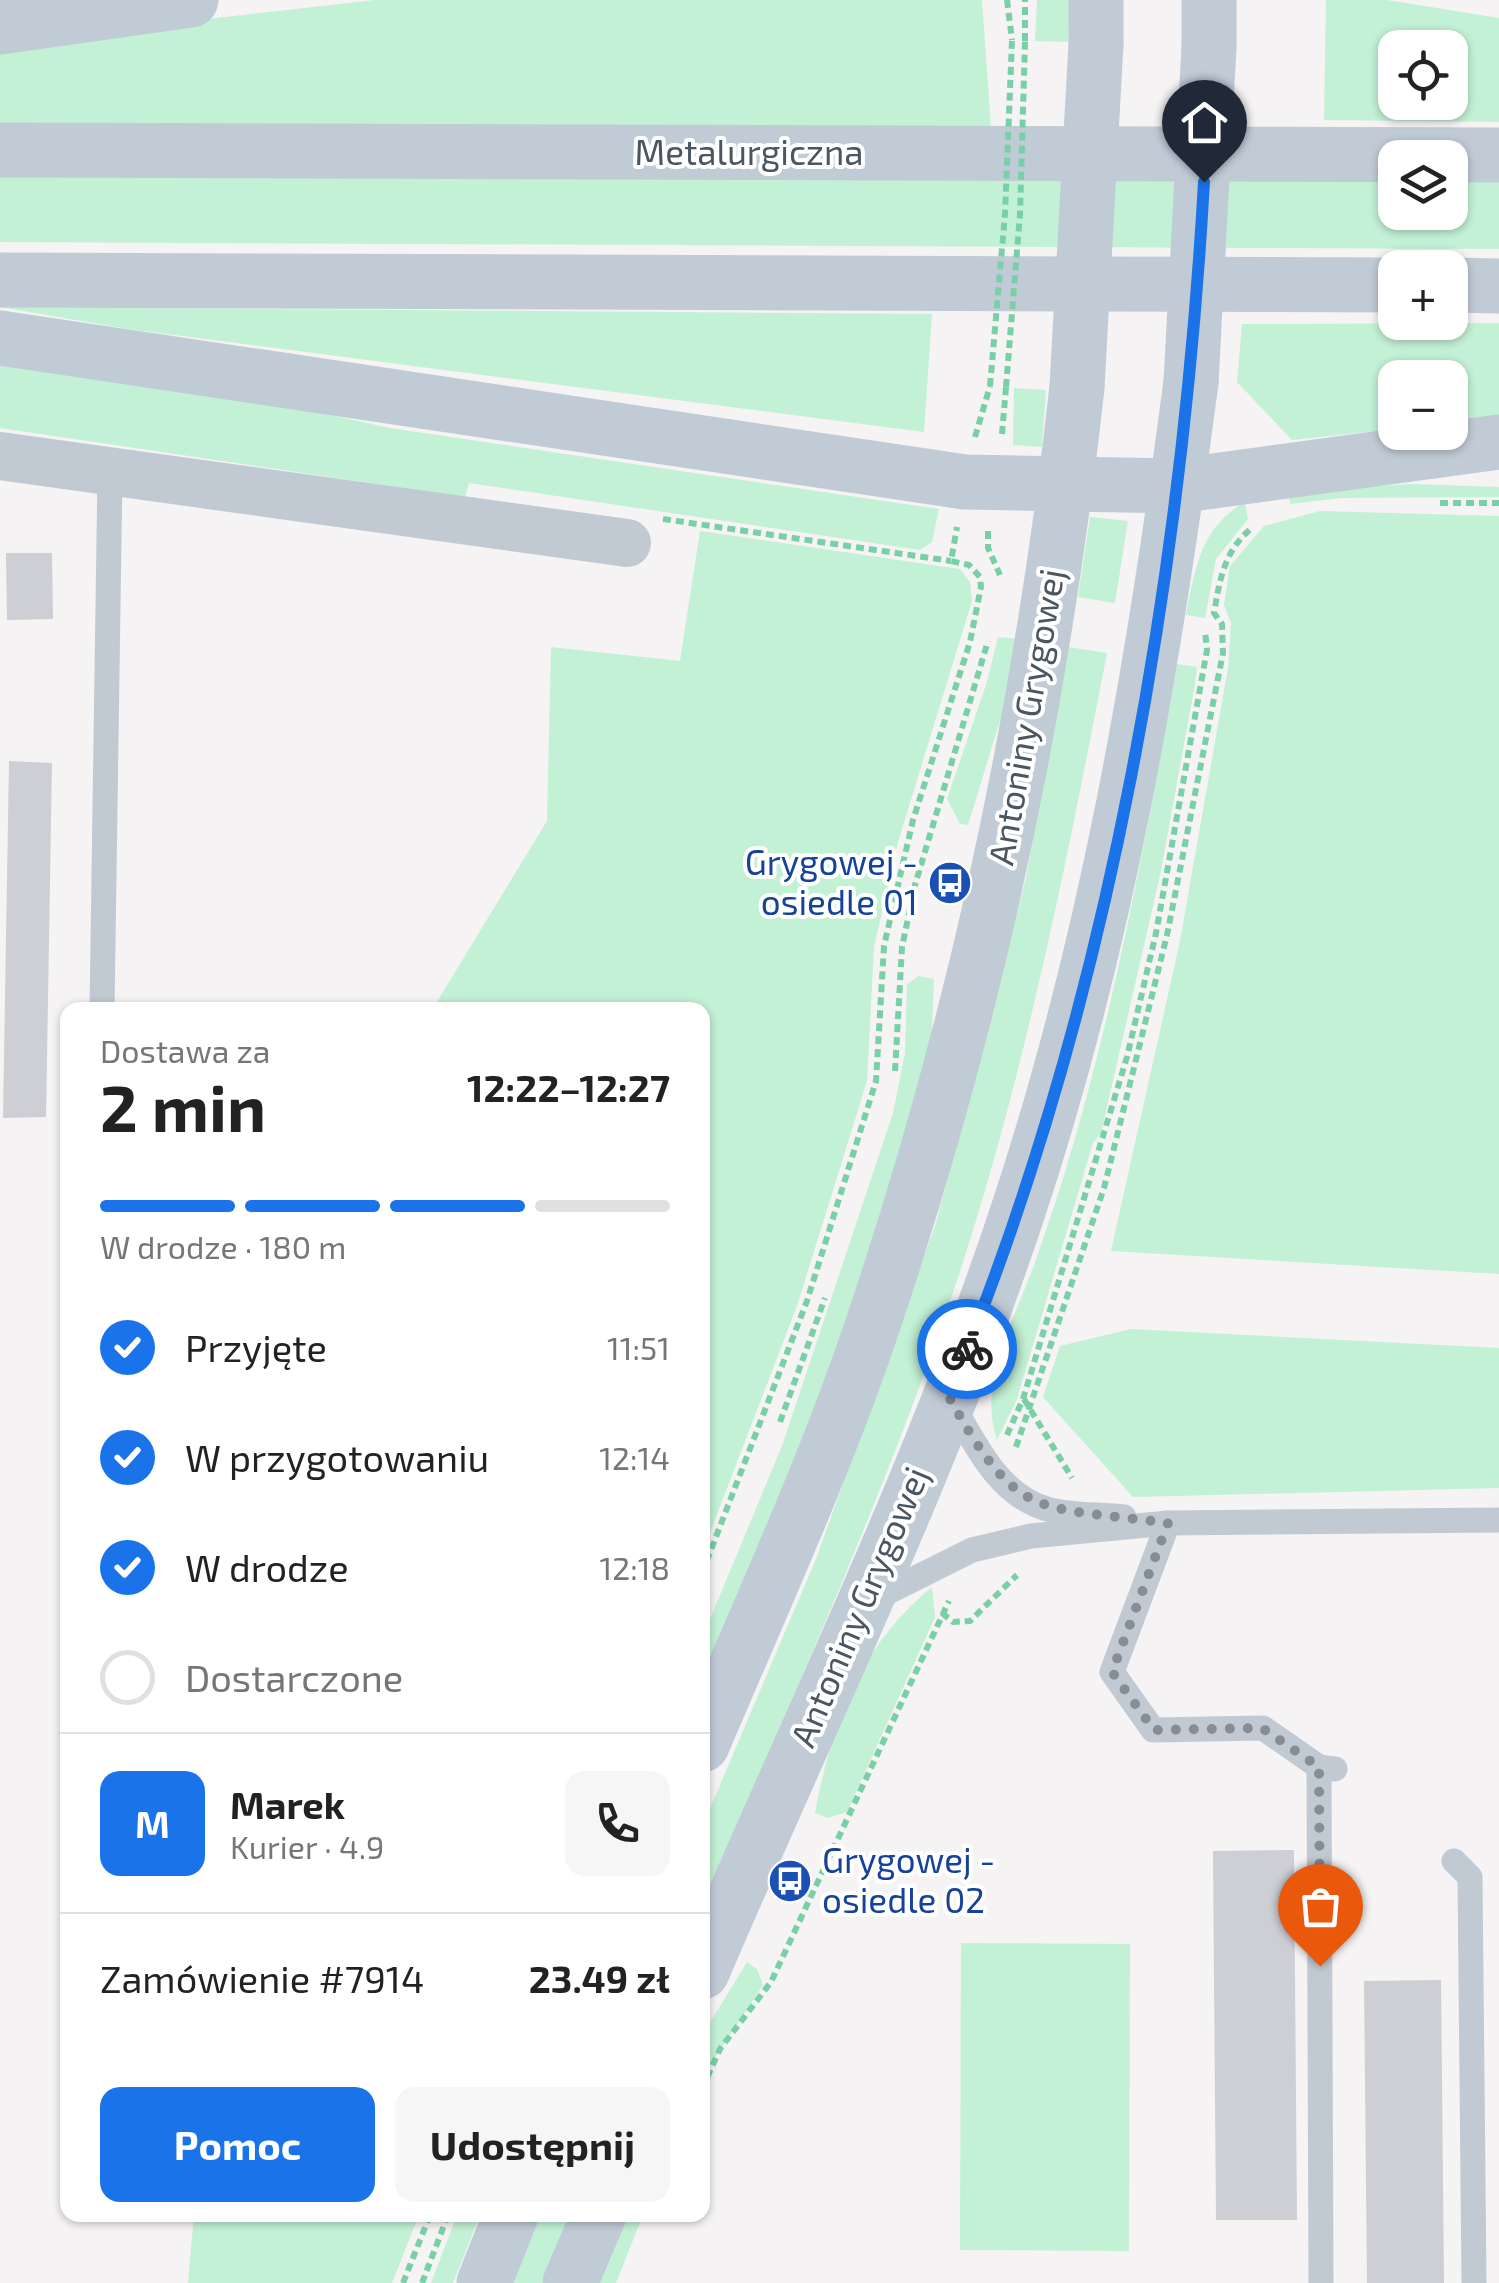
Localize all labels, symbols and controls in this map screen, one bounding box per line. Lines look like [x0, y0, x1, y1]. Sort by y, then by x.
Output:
map controls [1378, 30, 1468, 450]
button: locate [1378, 30, 1468, 120]
pin [1162, 80, 1247, 183]
icon: home [1177, 95, 1232, 150]
street label: Metalurgiczna [634, 130, 864, 172]
button: layers [1378, 140, 1468, 230]
button: + [1378, 250, 1468, 340]
button: − [1378, 360, 1468, 450]
street label: Antoniny Grygowej [978, 565, 1072, 868]
place label: Grygowej - osiedle 01 [745, 840, 918, 922]
bus stop icon: Grygowej - osiedle 01 [927, 860, 973, 906]
text: Dostawa za [100, 1031, 270, 1069]
text: 12:22–12:27 [467, 1064, 670, 1110]
text: 2 min [100, 1067, 266, 1145]
text: W drodze · 180 m [100, 1227, 346, 1265]
courier [917, 1299, 1017, 1399]
icon: check [100, 1320, 155, 1375]
icon: bike [940, 1322, 995, 1377]
text: Przyjęte [185, 1324, 327, 1370]
text: 11:51 [607, 1328, 670, 1366]
icon: check [100, 1430, 155, 1485]
text: W przygotowaniu [185, 1434, 489, 1480]
text: 12:14 [599, 1438, 670, 1476]
street label: Antoniny Grygowej [780, 1460, 936, 1753]
icon: check [100, 1540, 155, 1595]
text: W drodze [185, 1544, 349, 1590]
text: 12:18 [600, 1548, 670, 1586]
text: Dostarczone [185, 1654, 403, 1700]
button: phone [565, 1771, 670, 1876]
text: Marek [230, 1781, 345, 1827]
text: M [135, 1800, 170, 1846]
text: Kurier · 4.9 [230, 1827, 384, 1865]
place label: Grygowej - osiedle 02 [822, 1838, 995, 1920]
bus stop icon: Grygowej - osiedle 02 [767, 1858, 813, 1904]
pin [1278, 1864, 1363, 1967]
icon: bag [1293, 1879, 1348, 1934]
text: Zamówienie #7914 [100, 1955, 424, 2001]
text: 23.49 zł [529, 1955, 670, 2001]
button: Pomoc [100, 2087, 375, 2202]
button: Udostępnij [395, 2087, 670, 2202]

